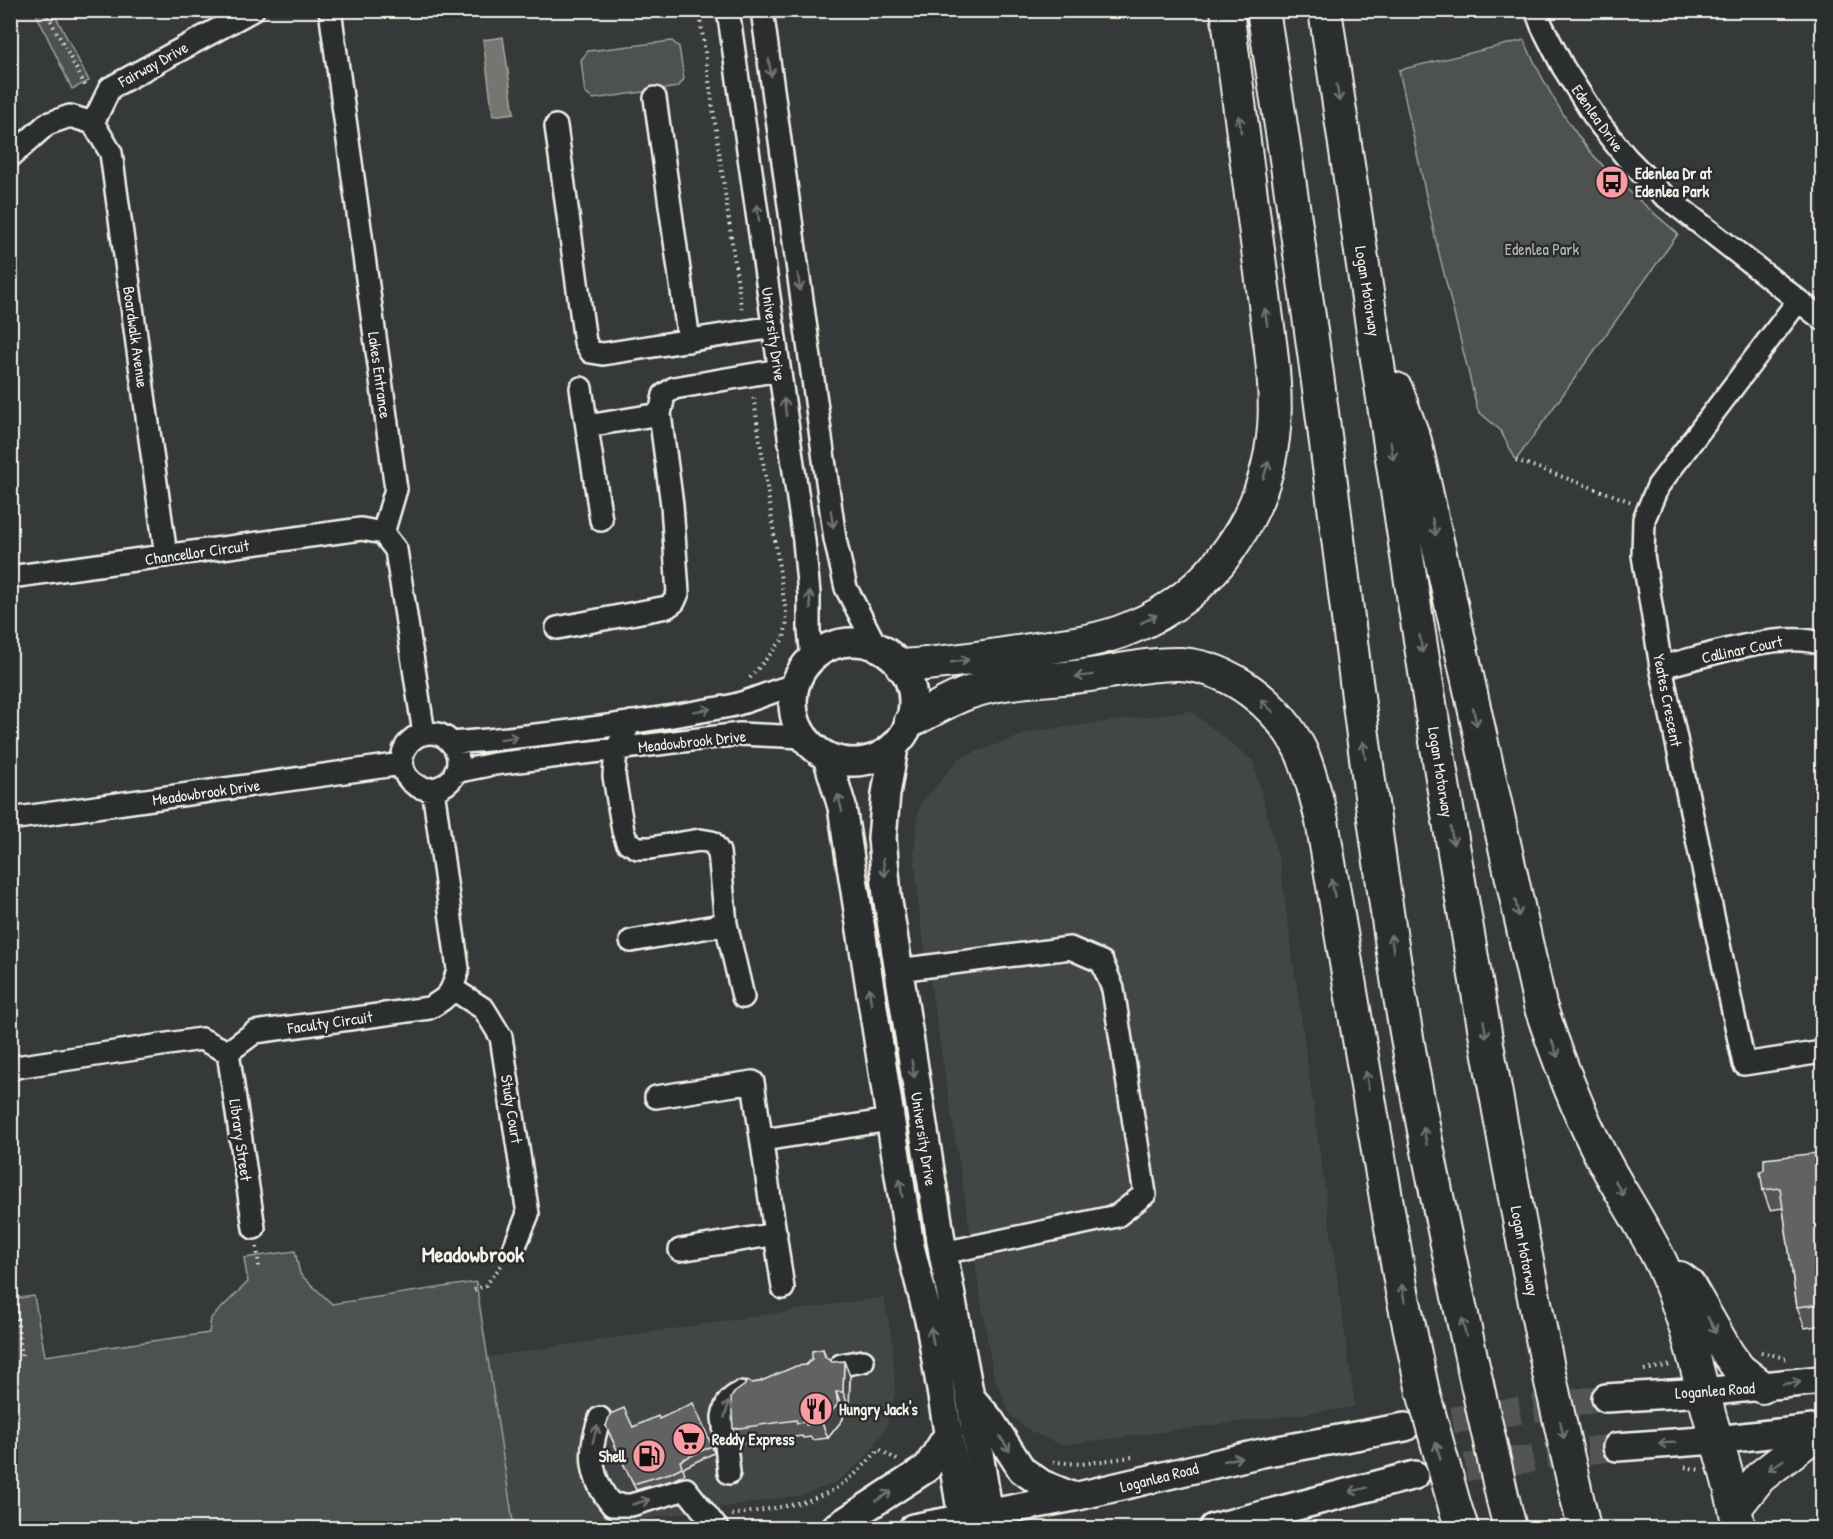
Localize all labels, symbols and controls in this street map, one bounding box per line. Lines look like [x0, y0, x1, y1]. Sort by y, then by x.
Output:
street label: Fairway Drive [113, 36, 192, 93]
one-way arrow [764, 58, 775, 78]
street label: Edenlea Drive [1567, 80, 1630, 157]
one-way arrow [1332, 83, 1343, 103]
one-way arrow [1234, 115, 1245, 135]
place label: Edenlea Dr at Edenlea Park [1635, 162, 1712, 202]
bus stop icon: Edenlea Dr at Edenlea Park [1594, 164, 1630, 200]
one-way arrow [752, 204, 763, 224]
park label: Edenlea Park [1505, 238, 1579, 260]
street label: Logan Motorway [1350, 244, 1386, 338]
one-way arrow [793, 272, 804, 292]
street label: Boardwalk Avenue [118, 285, 154, 390]
street label: University Drive [757, 286, 792, 383]
one-way arrow [1261, 308, 1272, 328]
street label: Lakes Entrance [363, 330, 397, 420]
one-way arrow [779, 397, 790, 417]
one-way arrow [1386, 441, 1397, 460]
one-way arrow [1261, 461, 1272, 480]
one-way arrow [826, 508, 837, 528]
one-way arrow [1429, 517, 1440, 536]
street label: Chancellor Circuit [143, 534, 251, 570]
one-way arrow [804, 590, 815, 610]
one-way arrow [1140, 613, 1158, 624]
street label: Callinar Court [1700, 630, 1785, 668]
one-way arrow [1416, 634, 1427, 653]
street label: Yeates Crescent [1648, 652, 1688, 749]
one-way arrow [949, 655, 969, 666]
one-way arrow [1075, 670, 1095, 681]
one-way arrow [1260, 698, 1275, 713]
one-way arrow [692, 704, 712, 715]
one-way arrow [1470, 707, 1481, 727]
street label: Meadowbrook Drive [637, 724, 748, 758]
street label: Logan Motorway [1423, 725, 1459, 819]
one-way arrow [499, 732, 519, 743]
one-way arrow [1359, 741, 1370, 761]
street label: Meadowbrook Drive [151, 773, 262, 810]
one-way arrow [834, 794, 846, 813]
one-way arrow [1447, 826, 1458, 846]
one-way arrow [879, 857, 890, 877]
one-way arrow [1328, 879, 1339, 898]
one-way arrow [1512, 898, 1524, 917]
one-way arrow [1386, 934, 1397, 954]
one-way arrow [864, 986, 875, 1006]
street label: Faculty Circuit [285, 1005, 374, 1039]
one-way arrow [1480, 1018, 1491, 1038]
one-way arrow [1550, 1039, 1561, 1058]
one-way arrow [908, 1059, 919, 1078]
one-way arrow [1361, 1071, 1372, 1091]
street label: Study Court [496, 1073, 528, 1145]
street label: University Drive [906, 1091, 942, 1188]
street label: Library Street [224, 1098, 258, 1183]
one-way arrow [1419, 1126, 1430, 1146]
one-way arrow [895, 1179, 906, 1199]
one-way arrow [1613, 1179, 1625, 1196]
street label: Logan Motorway [1505, 1204, 1545, 1298]
district label: Meadowbrook [422, 1239, 525, 1269]
one-way arrow [1397, 1284, 1408, 1304]
one-way arrow [1706, 1316, 1718, 1333]
one-way arrow [1458, 1317, 1470, 1336]
one-way arrow [926, 1327, 937, 1347]
street label: Loganlea Road [1674, 1376, 1756, 1404]
one-way arrow [1782, 1378, 1802, 1389]
restaurant icon: Hungry Jack's [798, 1391, 834, 1427]
place label: Hungry Jack's [839, 1398, 919, 1421]
one-way arrow [722, 1400, 733, 1419]
supermarket icon: Reddy Express [671, 1421, 707, 1457]
one-way arrow [1556, 1421, 1568, 1440]
one-way arrow [590, 1425, 602, 1444]
place label: Reddy Express [712, 1428, 795, 1451]
one-way arrow [999, 1435, 1011, 1452]
fuel station icon: Shell [631, 1438, 667, 1474]
one-way arrow [1657, 1438, 1677, 1449]
one-way arrow [1432, 1442, 1443, 1461]
place label: Shell [599, 1445, 627, 1467]
one-way arrow [1223, 1453, 1242, 1465]
street label: Loganlea Road [1118, 1457, 1200, 1497]
one-way arrow [1768, 1459, 1784, 1471]
one-way arrow [1349, 1484, 1368, 1496]
one-way arrow [875, 1489, 892, 1501]
one-way arrow [631, 1496, 650, 1508]

